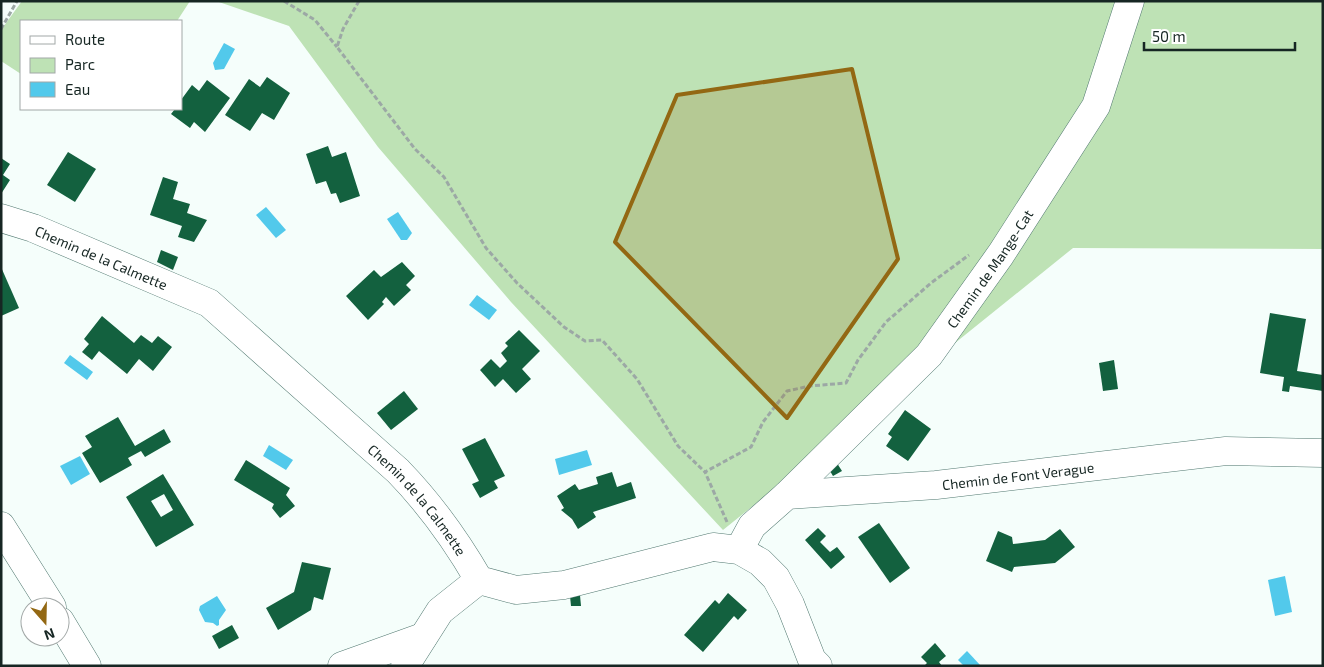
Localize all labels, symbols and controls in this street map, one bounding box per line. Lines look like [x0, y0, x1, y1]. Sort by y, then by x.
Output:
legend [20, 20, 182, 110]
scale bar [1144, 20, 1295, 52]
text: 50 m [1152, 27, 1186, 45]
text: Route [65, 30, 105, 48]
text: Parc [65, 55, 95, 73]
text: Eau [65, 80, 90, 98]
street label: Chemin de Mange-Cat [943, 206, 1036, 331]
street label: Chemin de la Calmette [33, 222, 170, 293]
street label: Chemin de la Calmette [365, 440, 470, 558]
street label: Chemin de Font Verague [941, 458, 1095, 493]
north arrow [20, 597, 70, 647]
text: N [42, 625, 57, 644]

